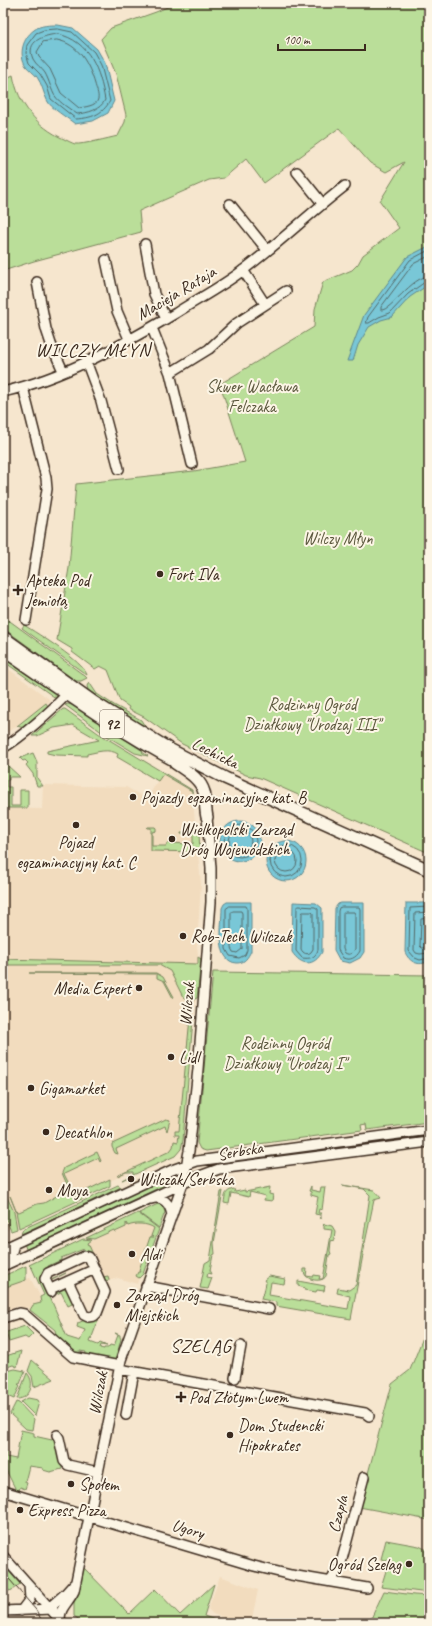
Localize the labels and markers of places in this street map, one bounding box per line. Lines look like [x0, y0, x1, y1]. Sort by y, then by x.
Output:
place label: Fort IVa [168, 564, 220, 585]
marker: Fort IVa [155, 569, 165, 579]
place label: Apteka Pod Jemiołą [25, 570, 92, 611]
marker: Apteka Pod Jemiołą [13, 585, 23, 595]
place label: Pojazdy egzaminacyjne kat. B [141, 787, 307, 808]
marker: Pojazdy egzaminacyjne kat. B [128, 792, 138, 802]
place label: Wielkopolski Zarząd Dróg Wojewódzkich [180, 819, 295, 860]
marker: Pojazd egzaminacyjny kat. C [71, 820, 81, 830]
place label: Pojazd egzaminacyjny kat. C [16, 832, 138, 873]
marker: Wielkopolski Zarząd Dróg Wojewódzkich [167, 834, 177, 844]
place label: Rob-Tech Wilczak [191, 926, 293, 947]
marker: Rob-Tech Wilczak [178, 931, 188, 941]
place label: Media Expert [54, 978, 133, 999]
marker: Media Expert [134, 983, 144, 993]
place label: Lidl [179, 1047, 202, 1068]
marker: Lidl [166, 1052, 176, 1062]
place label: Gigamarket [39, 1078, 107, 1099]
marker: Gigamarket [26, 1083, 36, 1093]
place label: Decathlon [54, 1122, 113, 1143]
marker: Decathlon [41, 1127, 51, 1137]
place label: Wilczak/Serbska [139, 1169, 235, 1190]
marker: Wilczak/Serbska [126, 1174, 136, 1184]
place label: Moya [57, 1180, 89, 1201]
marker: Moya [44, 1185, 54, 1195]
place label: Aldi [140, 1244, 163, 1265]
marker: Aldi [127, 1249, 137, 1259]
place label: Zarząd Dróg Miejskich [125, 1285, 200, 1326]
marker: Zarząd Dróg Miejskich [112, 1300, 122, 1310]
place label: Pod Złotym Lwem [189, 1387, 290, 1408]
marker: Pod Złotym Lwem [176, 1392, 186, 1402]
place label: Dom Studencki Hipokrates [238, 1415, 325, 1456]
marker: Dom Studencki Hipokrates [225, 1430, 235, 1440]
place label: Społem [79, 1474, 120, 1495]
marker: Społem [66, 1479, 76, 1489]
place label: Express Pizza [28, 1500, 108, 1521]
marker: Express Pizza [15, 1505, 25, 1515]
place label: Ogród Szeląg [328, 1554, 402, 1575]
marker: Ogród Szeląg [404, 1559, 414, 1569]

